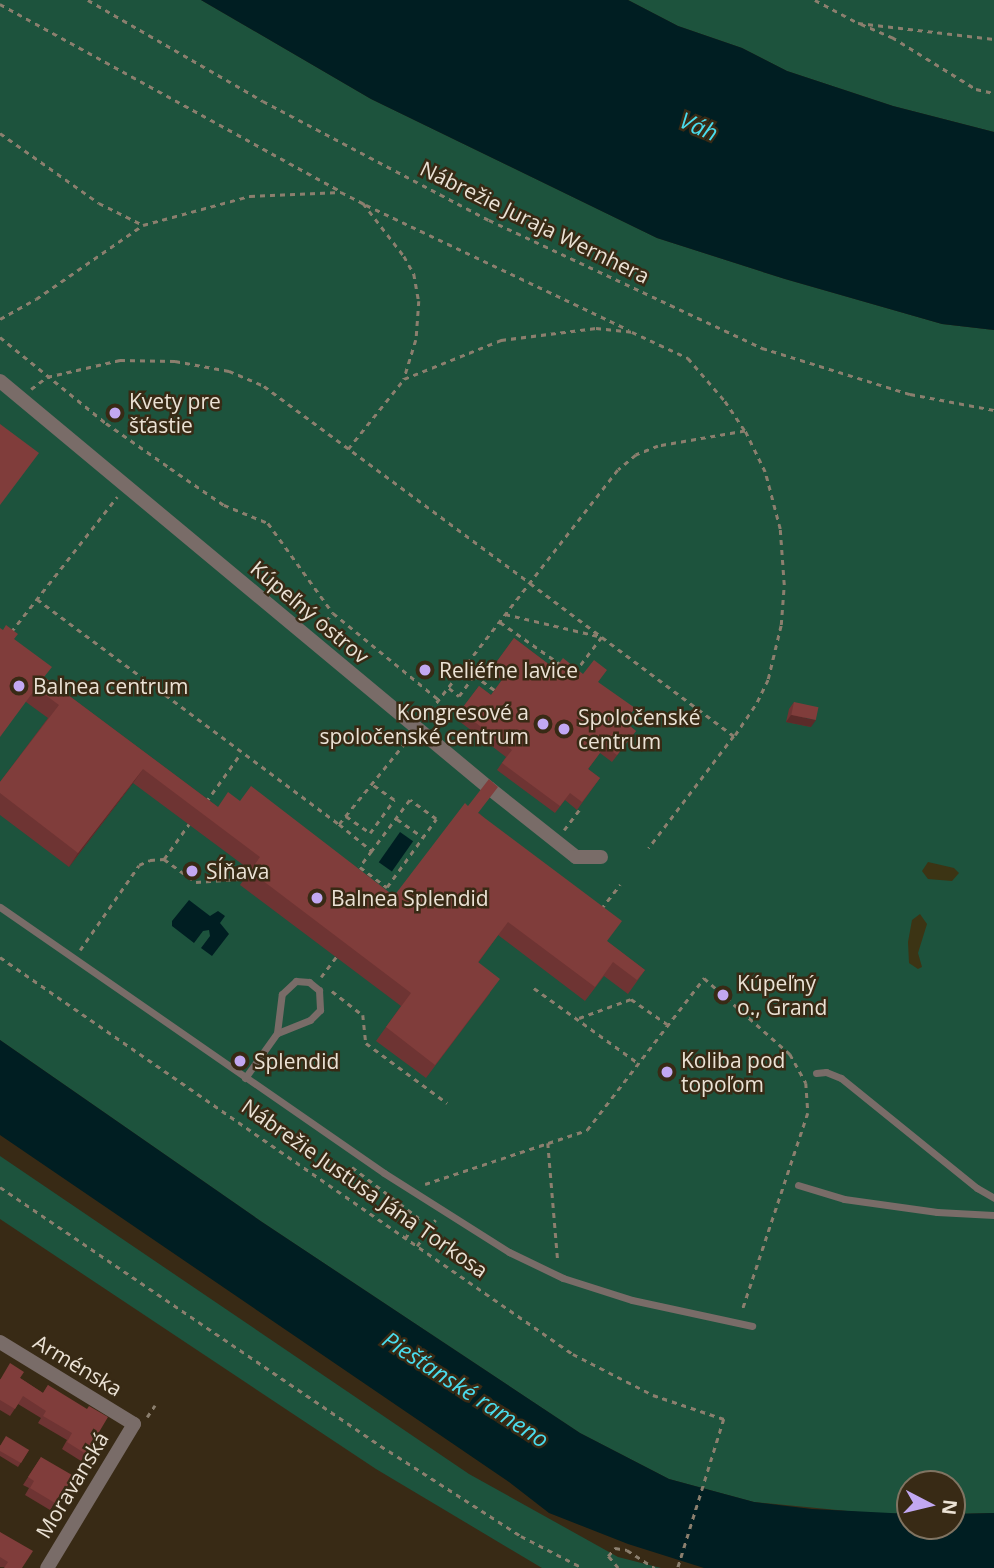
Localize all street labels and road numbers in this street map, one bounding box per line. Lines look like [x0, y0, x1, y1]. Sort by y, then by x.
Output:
street label: Nábrežie Juraja Wernhera [416, 155, 654, 289]
street label: Kúpeľný ostrov [246, 555, 374, 669]
street label: Nábrežie Justusa Jána Torkosa [237, 1093, 493, 1283]
street label: Arménska [29, 1329, 127, 1401]
street label: Moravanská [30, 1427, 114, 1543]

